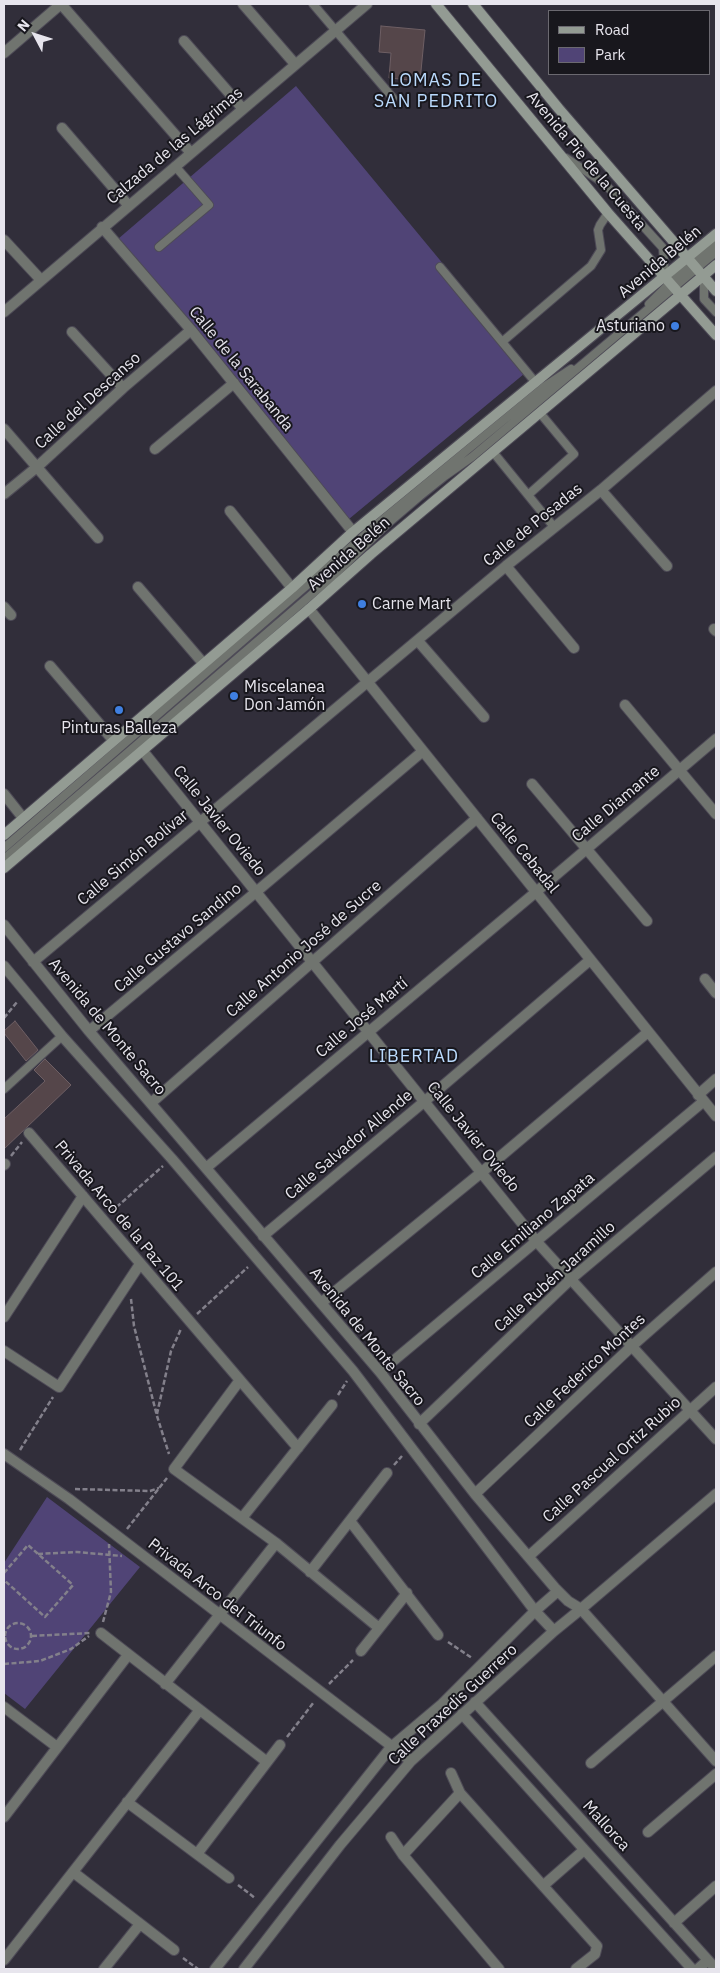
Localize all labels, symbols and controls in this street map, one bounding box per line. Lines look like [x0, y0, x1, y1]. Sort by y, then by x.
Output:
north arrow [10, 10, 60, 60]
legend [548, 10, 710, 75]
text: N [13, 16, 34, 35]
text: Road [595, 20, 630, 39]
text: Park [595, 45, 625, 64]
district label: LOMAS DE SAN PEDRITO [372, 70, 500, 112]
street label: Calzada de las Lágrimas [103, 83, 247, 209]
street label: Avenida Pie de la Cuesta [522, 88, 650, 234]
street label: Avenida Belén [615, 222, 705, 302]
street label: Calle de la Sarabanda [185, 303, 297, 435]
place label: Asturiano [596, 316, 665, 336]
marker: Asturiano [669, 320, 681, 332]
street label: Calle del Descanso [31, 348, 145, 454]
street label: Calle de Posadas [480, 479, 586, 571]
street label: Avenida Belén [304, 513, 394, 595]
place label: Carne Mart [372, 594, 451, 614]
marker: Carne Mart [356, 598, 368, 610]
place label: Miscelanea Don Jamón [244, 677, 325, 715]
marker: Miscelanea Don Jamón [228, 690, 240, 702]
marker: Pinturas Balleza [113, 704, 125, 716]
place label: Pinturas Balleza [61, 718, 177, 738]
street label: Calle Javier Oviedo [169, 762, 269, 880]
street label: Calle Diamante [568, 762, 664, 846]
street label: Calle Simón Bolívar [74, 806, 192, 910]
street label: Calle Cebadal [486, 809, 562, 897]
street label: Calle Antonio José de Sucre [222, 876, 386, 1022]
street label: Calle Gustavo Sandino [110, 879, 246, 997]
street label: Avenida de Monte Sacro [44, 955, 170, 1099]
street label: Calle José Martí [312, 974, 412, 1062]
district label: LIBERTAD [368, 1046, 460, 1068]
street label: Calle Javier Oviedo [423, 1078, 523, 1196]
street label: Calle Salvador Allende [281, 1086, 417, 1204]
street label: Privada Arco de la Paz 101 [50, 1137, 188, 1295]
street label: Calle Emiliano Zapata [467, 1169, 599, 1283]
street label: Calle Rubén Jaramillo [490, 1217, 620, 1337]
street label: Avenida de Monte Sacro [305, 1264, 429, 1410]
street label: Calle Federico Montes [520, 1310, 650, 1432]
street label: Calle Pascual Ortiz Rubio [539, 1393, 685, 1527]
street label: Privada Arco del Triunfo [144, 1535, 290, 1655]
street label: Calle Praxedis Guerrero [385, 1640, 521, 1770]
street label: Mallorca [578, 1797, 634, 1855]

